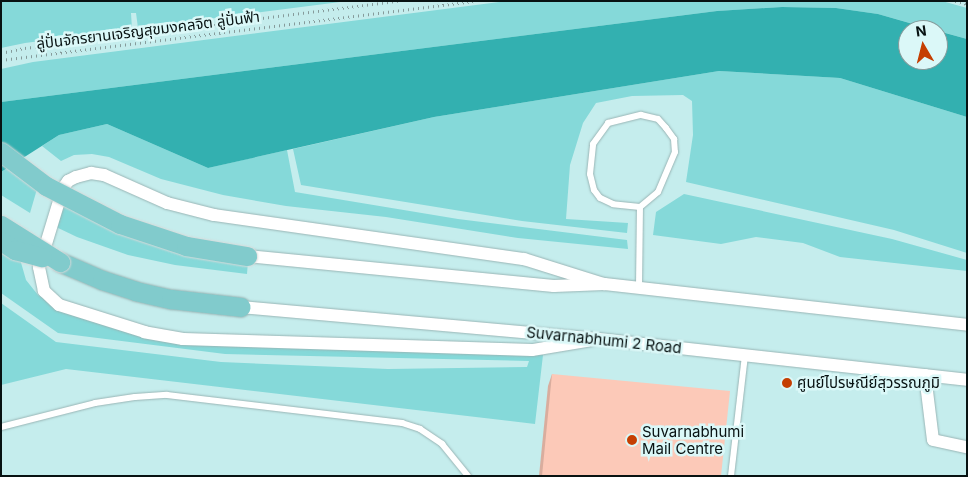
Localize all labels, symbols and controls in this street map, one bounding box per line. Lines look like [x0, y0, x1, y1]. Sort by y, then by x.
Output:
street label: ลู่ปั่นจักรยานเจริญสุขมงคลจิต ลู่ปั่นฟ้า [35, 7, 261, 53]
north arrow [898, 20, 948, 70]
text: N [915, 21, 927, 40]
street label: Suvarnabhumi 2 Road [526, 323, 682, 357]
place label: ศูนย์ไปรษณีย์สุวรรณภูมิ [797, 374, 940, 392]
marker: ศูนย์ไปรษณีย์สุวรรณภูมิ [781, 377, 793, 389]
place label: Suvarnabhumi Mail Centre [642, 422, 744, 457]
marker: Suvarnabhumi Mail Centre [626, 434, 638, 446]

